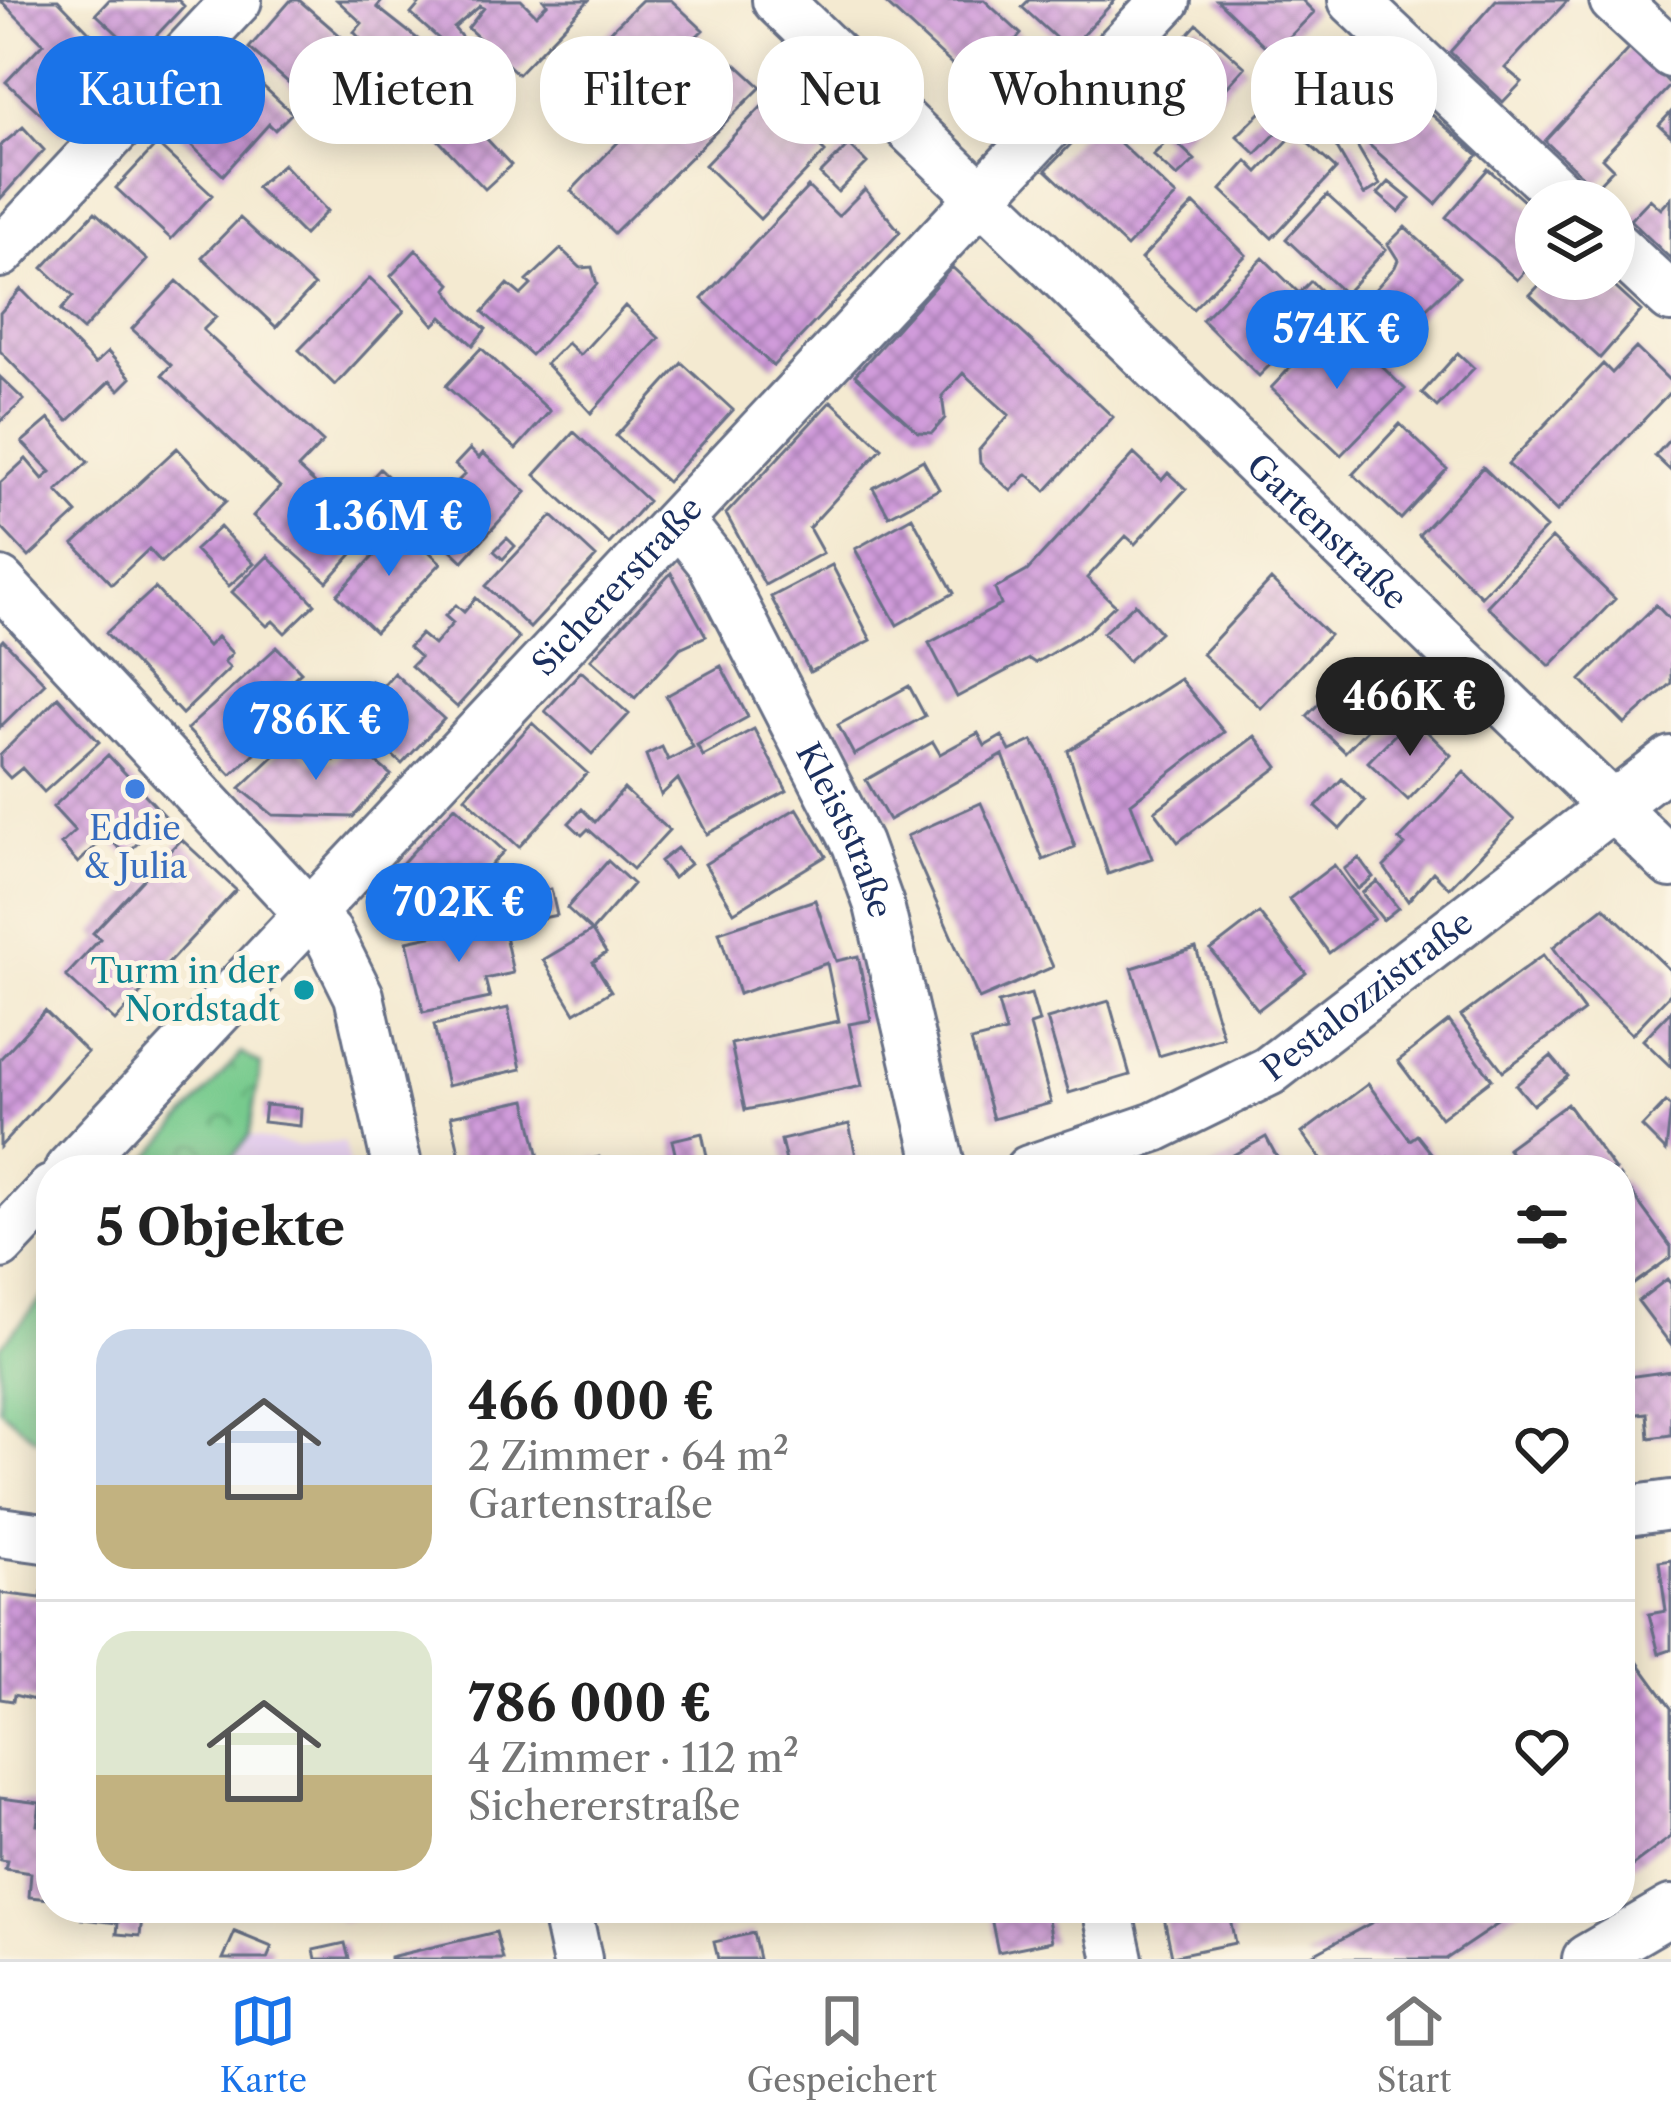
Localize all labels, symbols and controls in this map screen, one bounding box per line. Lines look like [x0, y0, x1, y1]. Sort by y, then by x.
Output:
chip: Kaufen [36, 36, 265, 144]
chip: Mieten [289, 36, 516, 144]
chip: Filter [540, 36, 733, 144]
chip: Neu [757, 36, 924, 144]
chip: Wohnung [948, 36, 1227, 144]
chip: Haus [1251, 36, 1437, 144]
map controls [1515, 180, 1635, 300]
button: layers [1515, 180, 1635, 300]
pin: 574K € [1239, 290, 1435, 392]
text: 574K € [1273, 305, 1401, 353]
street label: Gartenstraße [1239, 445, 1416, 618]
pin: 1.36M € [278, 477, 500, 579]
street label: Sichererstraße [523, 488, 711, 684]
text: 1.36M € [314, 492, 464, 540]
pin: 466K € [1312, 657, 1508, 759]
text: 466K € [1343, 672, 1477, 720]
pin: 786K € [218, 681, 414, 783]
text: 786K € [250, 696, 382, 744]
street label: Kleiststraße [788, 736, 902, 921]
marker: Eddie & Julia [122, 776, 148, 802]
place label: Eddie & Julia [83, 808, 188, 887]
pin: 702K € [361, 863, 557, 965]
text: 702K € [392, 878, 526, 926]
street label: Pestalozzistraße [1253, 901, 1481, 1090]
place label: Turm in der Nordstadt [91, 951, 280, 1030]
marker: Turm in der Nordstadt [291, 977, 317, 1003]
icon: filters [1509, 1194, 1575, 1260]
text: 5 Objekte [96, 1196, 345, 1258]
text: 466 000 € [468, 1370, 715, 1432]
icon: home [192, 1377, 336, 1521]
icon: heart [1509, 1416, 1575, 1482]
text: 2 Zimmer · 64 m² [468, 1432, 789, 1480]
text: Gartenstraße [468, 1480, 713, 1528]
text: 786 000 € [468, 1672, 712, 1734]
icon: home [192, 1679, 336, 1823]
icon: heart [1509, 1718, 1575, 1784]
text: 4 Zimmer · 112 m² [468, 1734, 799, 1782]
text: Sichererstraße [468, 1782, 740, 1830]
tab: Karte [220, 1988, 307, 2101]
tab: Gespeichert [747, 1988, 937, 2101]
tab: Start [1377, 1988, 1451, 2101]

